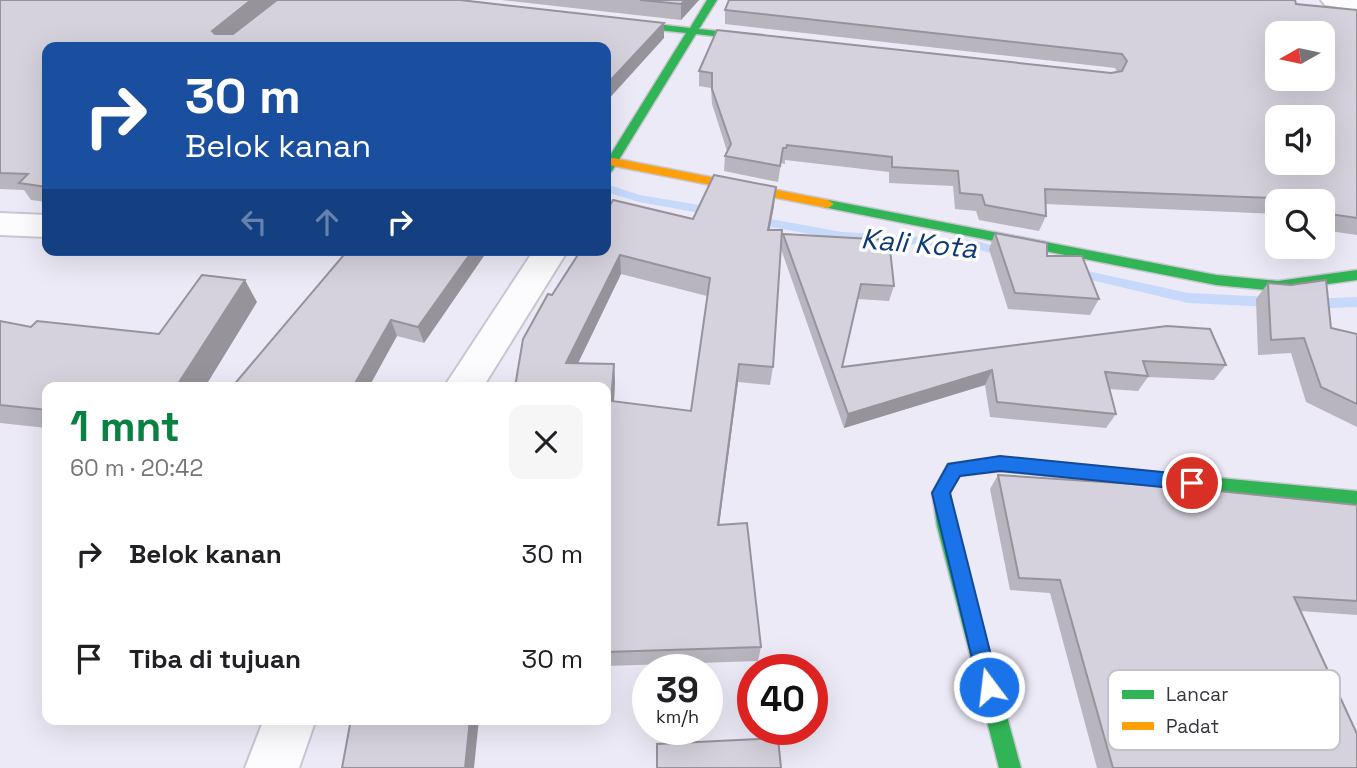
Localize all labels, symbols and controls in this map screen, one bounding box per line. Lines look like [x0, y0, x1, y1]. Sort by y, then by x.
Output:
north arrow [1265, 21, 1335, 91]
map controls [1265, 21, 1335, 259]
text: 30 m [185, 65, 301, 127]
icon: right [70, 70, 161, 161]
button: sound [1265, 105, 1335, 175]
text: Belok kanan [185, 126, 371, 166]
button: search [1265, 189, 1335, 259]
icon: left [235, 203, 273, 241]
icon: ahead [308, 203, 346, 241]
icon: right [381, 203, 419, 241]
water label: Kali Kota [860, 220, 979, 266]
text: 1 mnt [70, 400, 180, 453]
button: close [509, 405, 583, 479]
text: 60 m · 20:42 [70, 453, 203, 483]
pin [1162, 453, 1222, 513]
icon: arrive [1173, 464, 1211, 502]
icon: right [70, 535, 108, 573]
text: Belok kanan [129, 537, 282, 571]
text: 30 m [522, 537, 583, 571]
icon: arrive [70, 640, 108, 678]
text: Tiba di tujuan [129, 642, 301, 676]
text: 30 m [522, 642, 583, 676]
position arrow [952, 650, 1026, 724]
speed limit sign: 40 [737, 654, 828, 745]
text: 39 [656, 668, 699, 712]
legend [1108, 670, 1340, 750]
text: Lancar [1166, 682, 1228, 707]
text: km/h [656, 705, 699, 728]
text: Padat [1166, 714, 1219, 739]

